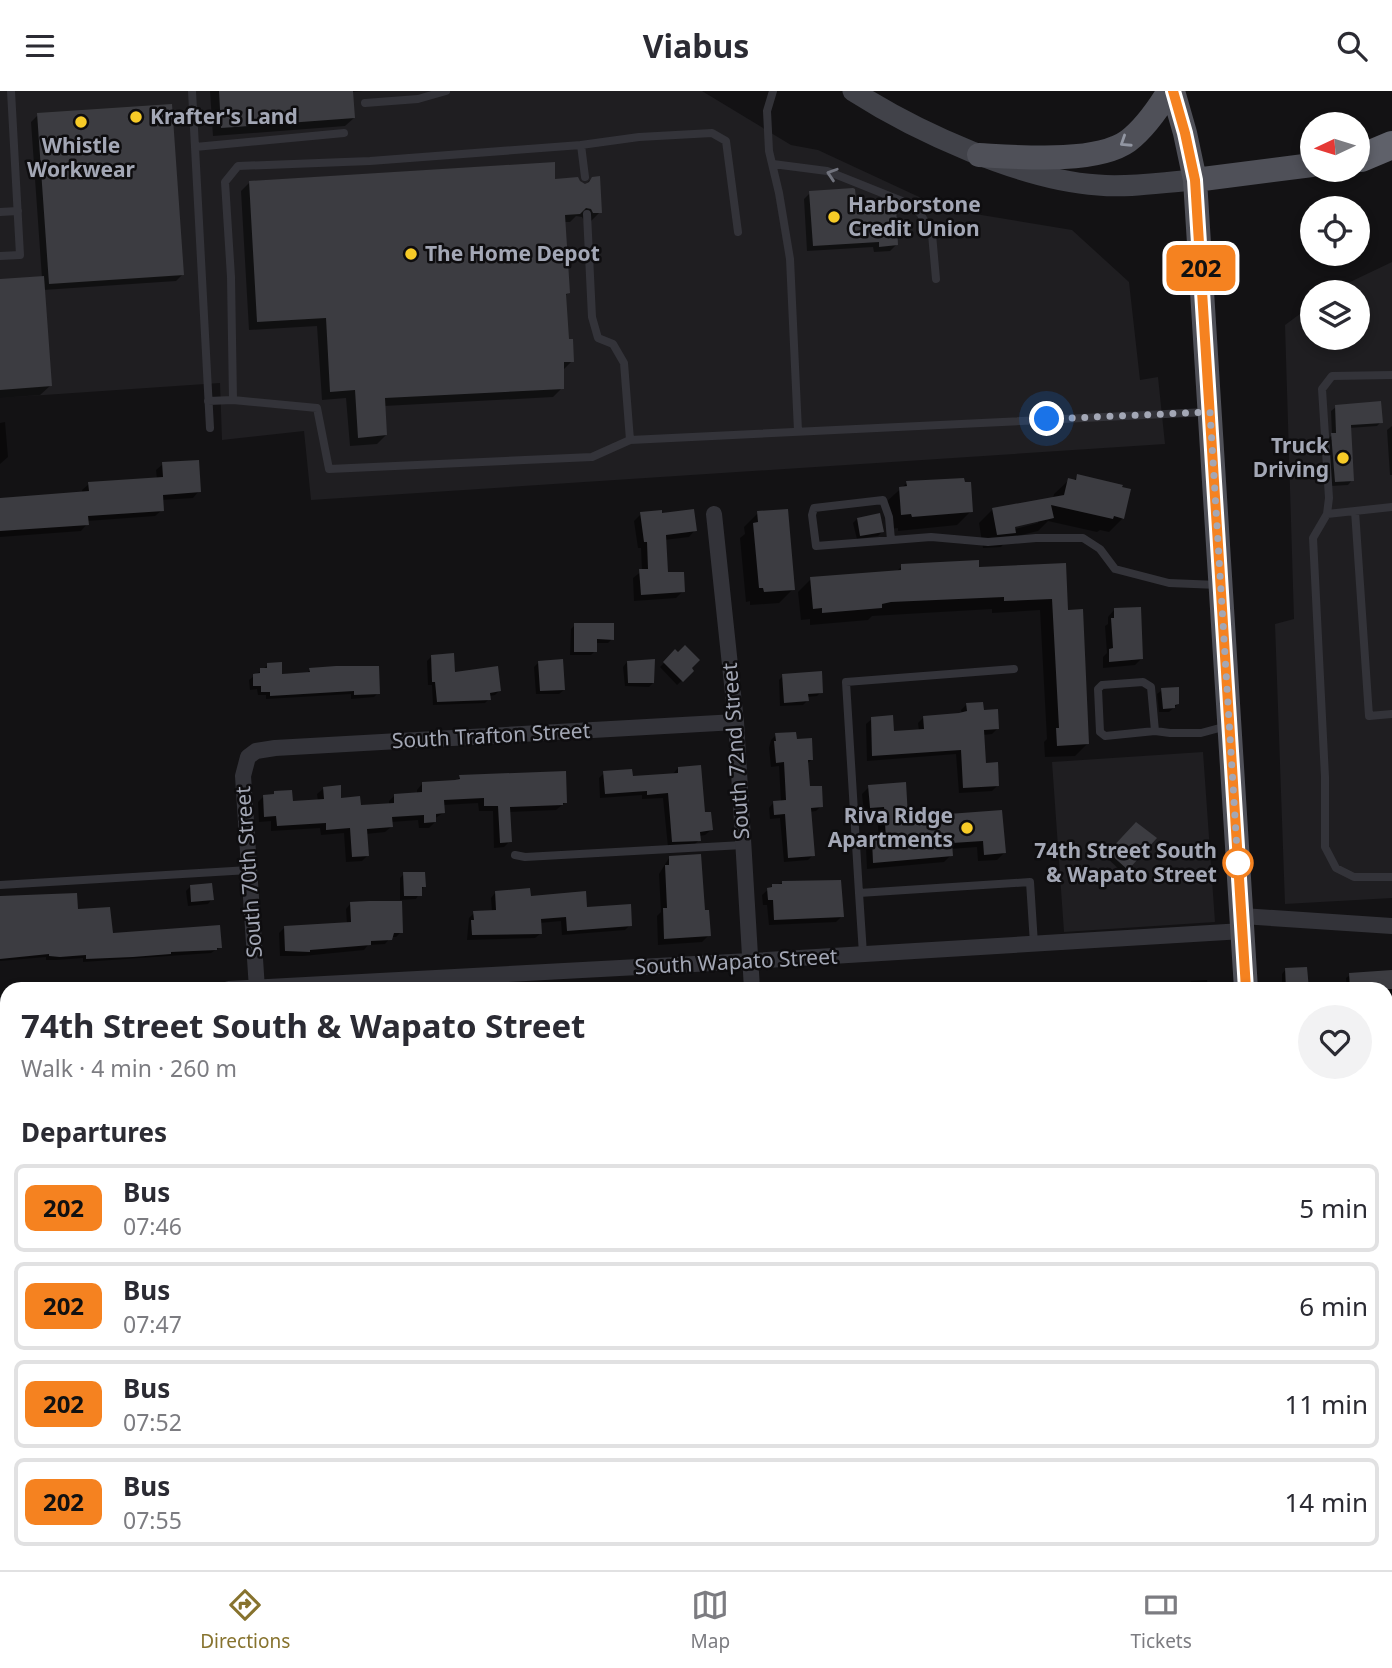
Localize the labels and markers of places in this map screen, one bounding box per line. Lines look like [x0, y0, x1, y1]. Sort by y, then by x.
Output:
place label: Krafter's Land [150, 102, 298, 130]
marker: Krafter's Land [128, 109, 144, 125]
marker: Whistle Workwear [73, 114, 89, 130]
place label: Whistle Workwear [27, 131, 136, 183]
place label: Harborstone Credit Union [848, 190, 981, 242]
marker: Harborstone Credit Union [826, 209, 842, 225]
place label: The Home Depot [425, 239, 600, 267]
marker: The Home Depot [403, 246, 419, 262]
place label: Truck Driving [1253, 431, 1330, 483]
marker: Truck Driving [1335, 450, 1351, 466]
place label: Riva Ridge Apartments [828, 801, 953, 853]
marker: Riva Ridge Apartments [959, 820, 975, 836]
place label: 74th Street South & Wapato Street [1034, 836, 1217, 888]
marker: 74th Street South & Wapato Street [1223, 848, 1253, 878]

